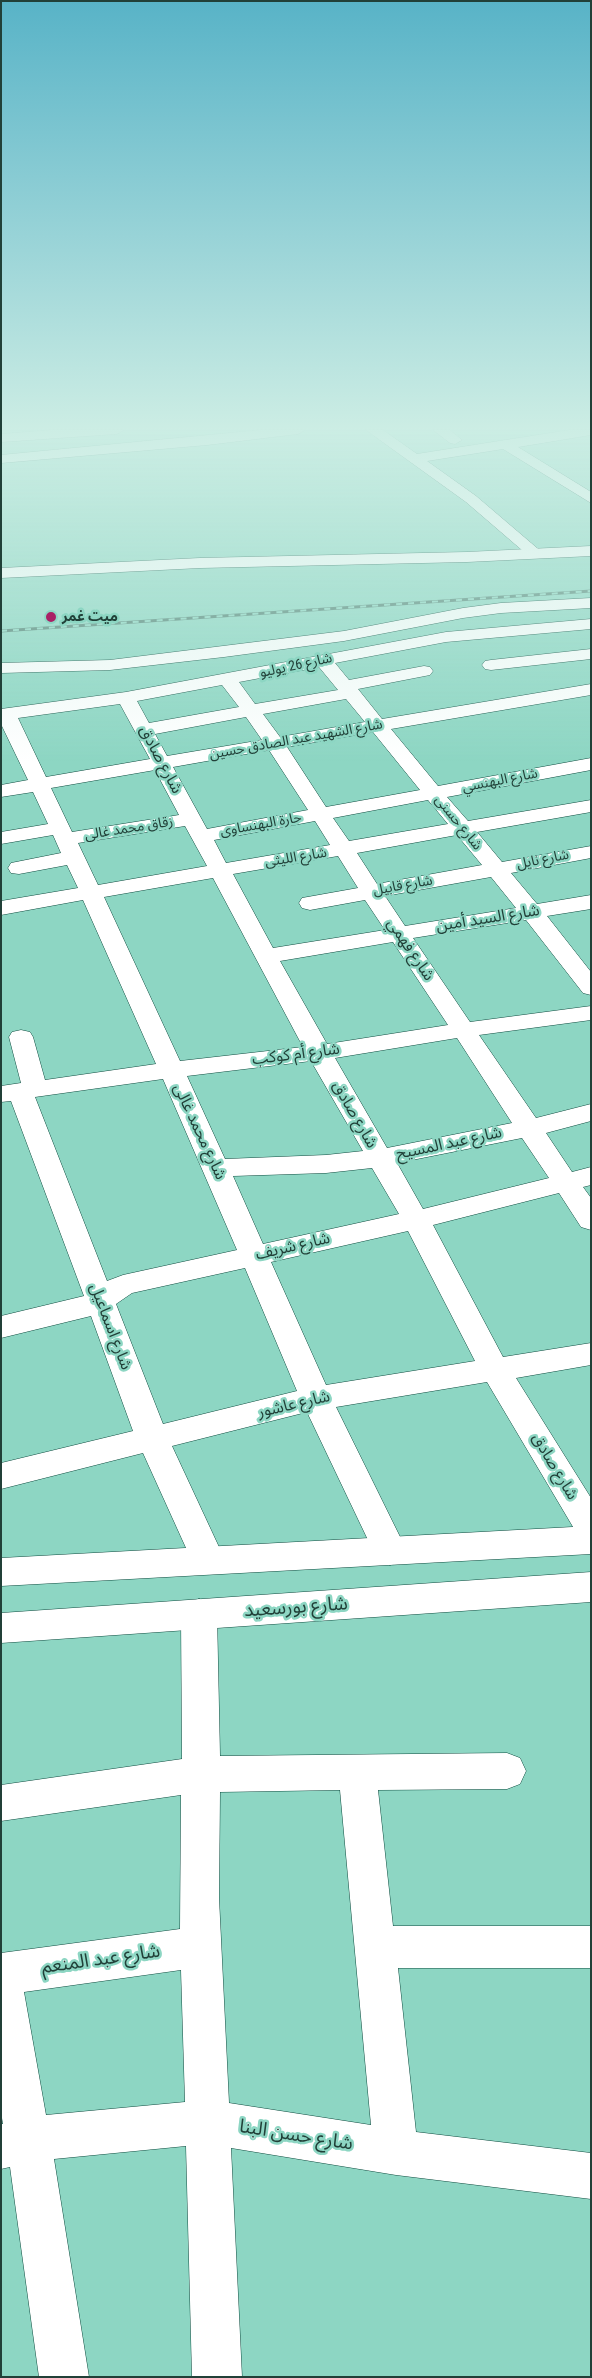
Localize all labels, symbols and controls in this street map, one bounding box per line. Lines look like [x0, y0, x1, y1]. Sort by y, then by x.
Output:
place label: ميت غمر [62, 609, 118, 625]
marker: ميت غمر [44, 610, 58, 624]
street label: شارع 26 يوليو [258, 650, 334, 682]
street label: شارع الشهيد عبد الصادق حسين [208, 716, 384, 764]
street label: شارع صادق [134, 723, 186, 797]
street label: شارع البهنسي [461, 765, 539, 797]
street label: شارع حسنى [431, 792, 485, 854]
street label: حارة البهنساوى [219, 810, 303, 840]
street label: زقاق محمد غالى [84, 814, 174, 844]
street label: شارع الليثى [264, 845, 328, 871]
street label: شارع نايل [516, 847, 570, 873]
street label: شارع قابيل [372, 873, 434, 899]
street label: شارع السيد أمين [435, 901, 541, 937]
street label: شارع فهمي [382, 915, 438, 985]
street label: شارع أم كوكب [251, 1040, 341, 1070]
street label: شارع صادق [327, 1078, 381, 1152]
street label: شارع محمد غالى [168, 1081, 230, 1183]
street label: شارع عبد المسيح [394, 1123, 504, 1165]
street label: شارع شريف [254, 1229, 332, 1265]
street label: شارع اسماعيل [85, 1281, 135, 1373]
street label: شارع عاشور [256, 1387, 332, 1423]
street label: شارع صادق [527, 1430, 581, 1504]
street label: شارع بورسعيد [243, 1593, 349, 1623]
street label: شارع عبد المنعم [40, 1940, 162, 1980]
street label: شارع حسن البنا [237, 2116, 355, 2156]

